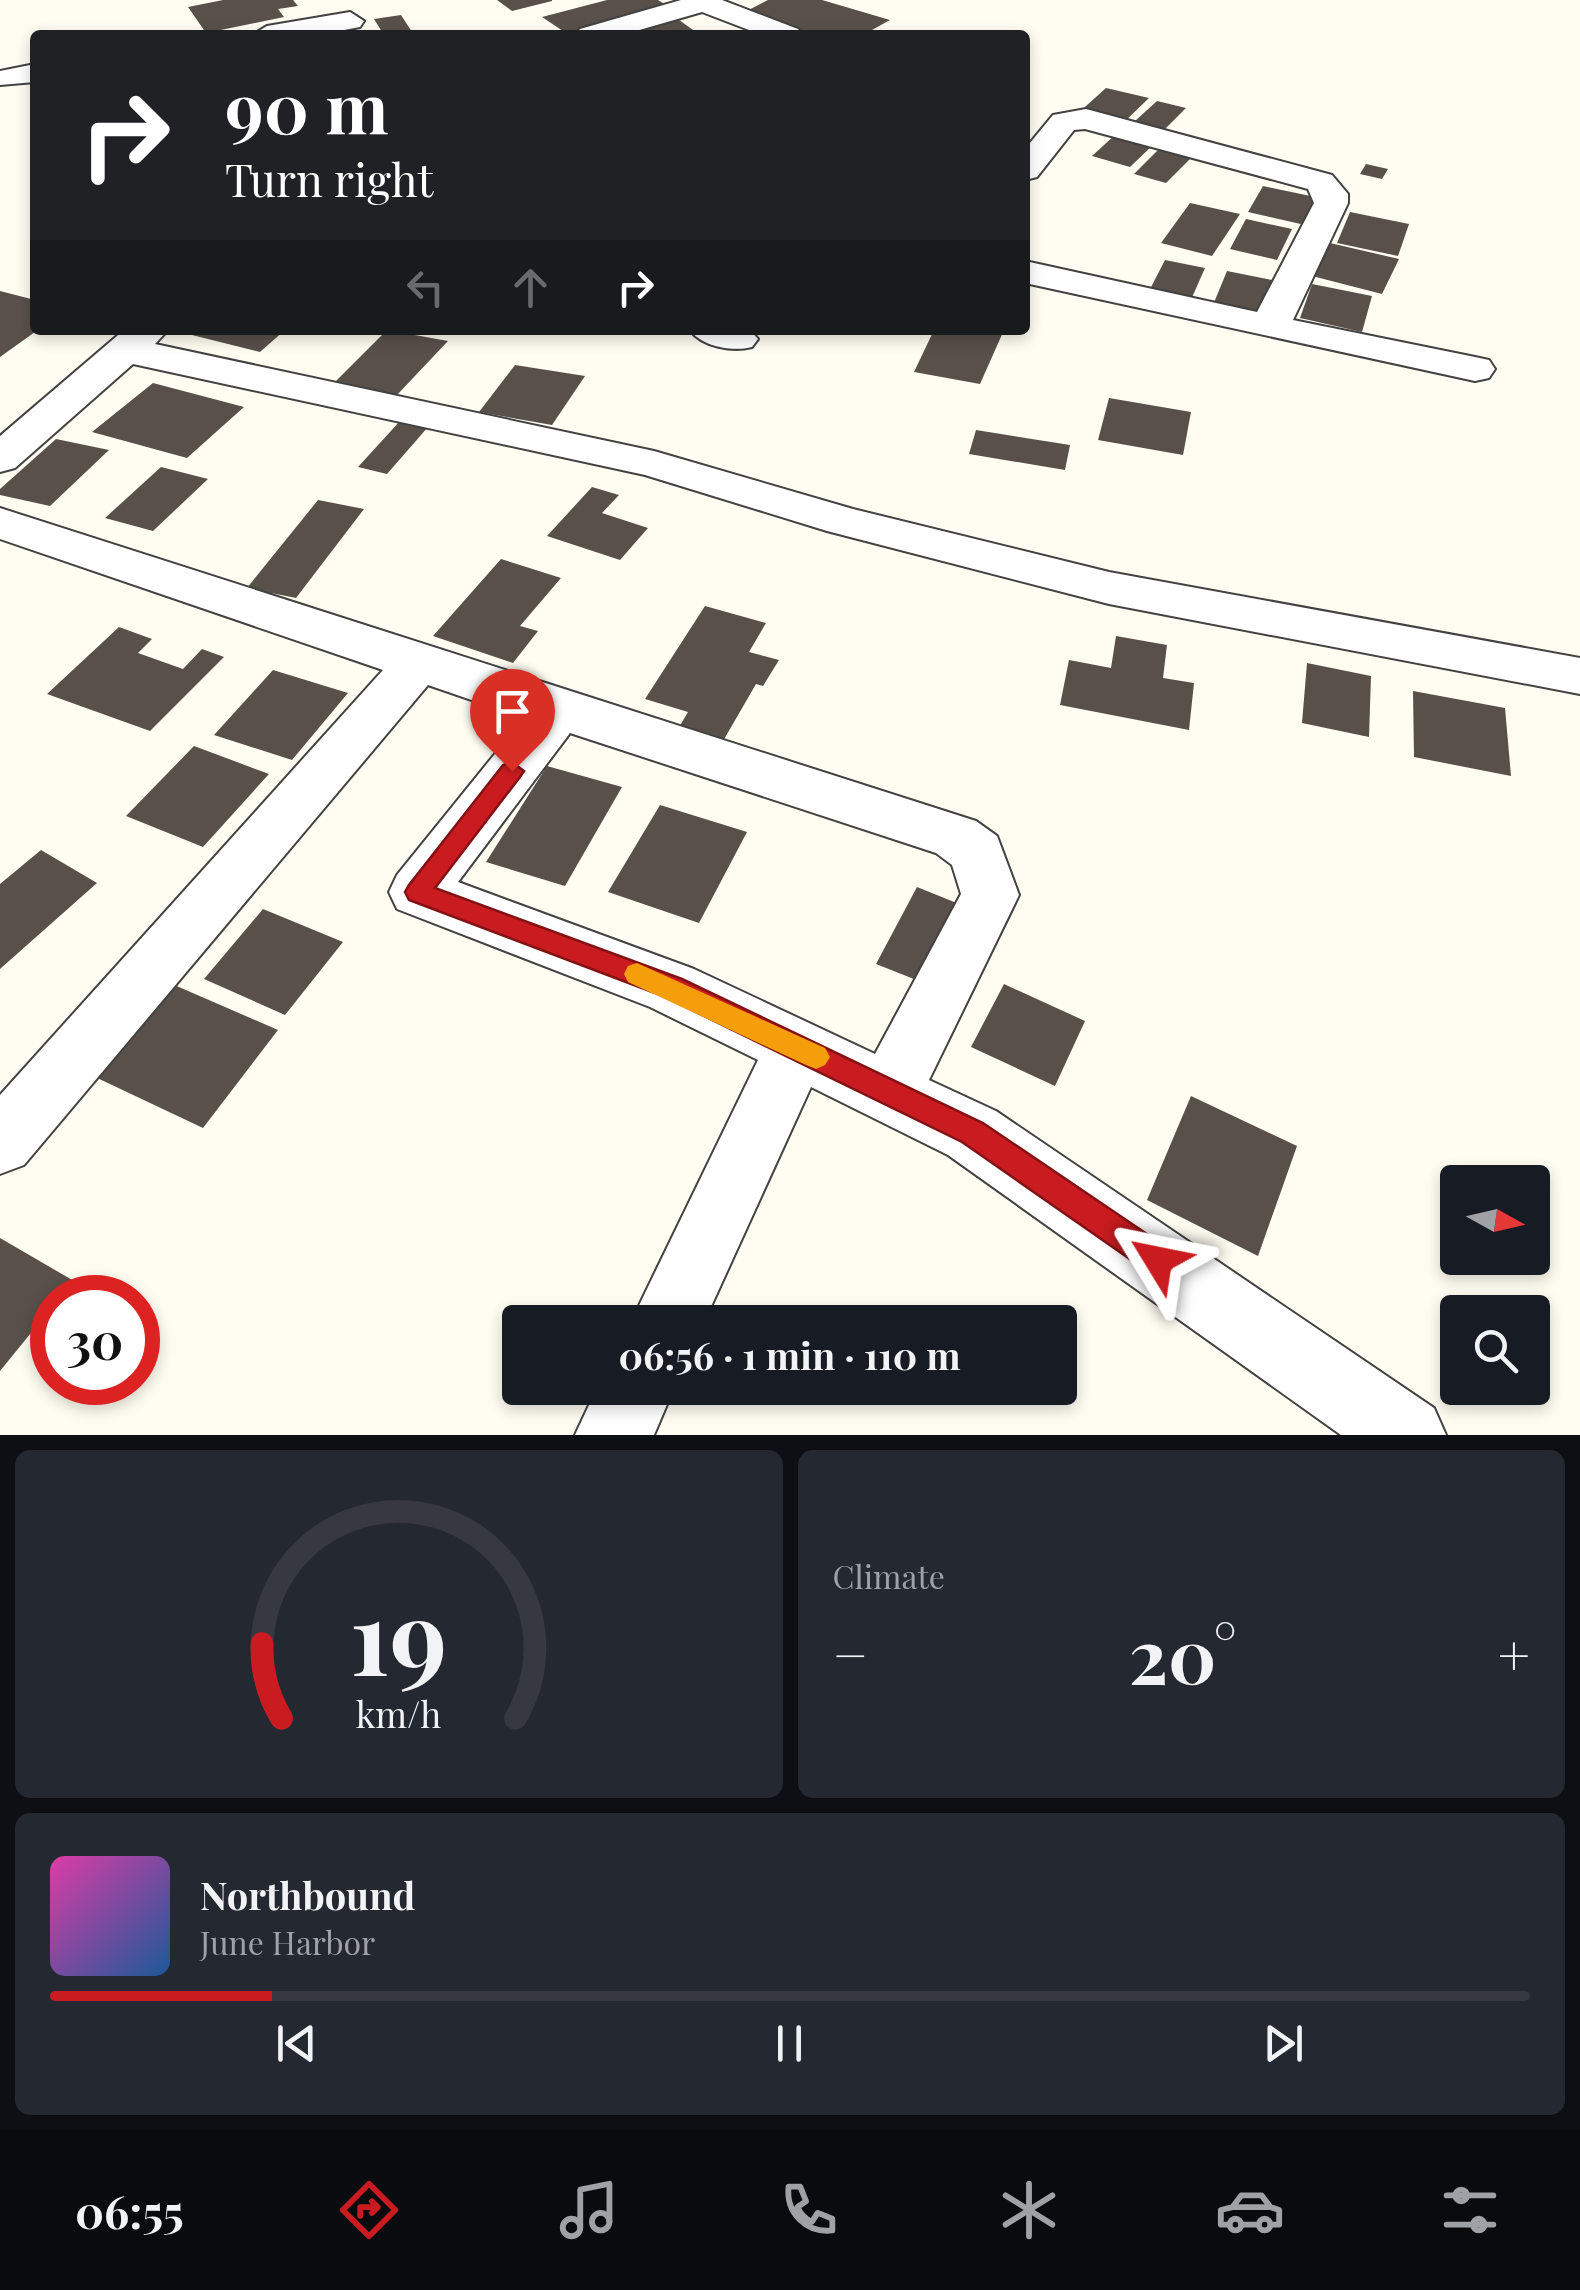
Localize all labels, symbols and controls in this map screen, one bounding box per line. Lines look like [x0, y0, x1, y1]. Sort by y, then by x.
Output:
text: 90 m [225, 58, 389, 152]
icon: right [60, 70, 190, 200]
text: Turn right [225, 148, 433, 208]
icon: left [398, 260, 453, 315]
icon: ahead [503, 260, 558, 315]
icon: right [608, 260, 663, 315]
pin [470, 669, 555, 772]
icon: arrive [485, 684, 540, 739]
north arrow [1440, 1165, 1550, 1275]
map controls [1440, 1165, 1550, 1405]
position arrow [1106, 1208, 1210, 1312]
speed limit sign: 30 [30, 1275, 160, 1405]
button: search [1440, 1295, 1550, 1405]
text: 06:56 · 1 min · 110 m [618, 1329, 961, 1380]
text: Climate [833, 1554, 945, 1597]
text: 19 [350, 1563, 447, 1702]
text: 20° [1129, 1603, 1237, 1703]
text: − [833, 1616, 868, 1690]
text: + [1498, 1616, 1530, 1690]
text: km/h [356, 1689, 442, 1737]
text: Northbound [200, 1869, 415, 1920]
text: June Harbor [200, 1920, 375, 1963]
icon: previous [269, 2016, 324, 2071]
icon: pause [762, 2016, 817, 2071]
icon: next [1256, 2016, 1311, 2071]
icon: directions [334, 2175, 404, 2245]
icon: music [554, 2175, 624, 2245]
icon: phone [774, 2175, 844, 2245]
icon: climate [994, 2175, 1064, 2245]
icon: car [1215, 2175, 1285, 2245]
icon: filters [1435, 2175, 1505, 2245]
text: 06:55 [75, 2180, 184, 2240]

